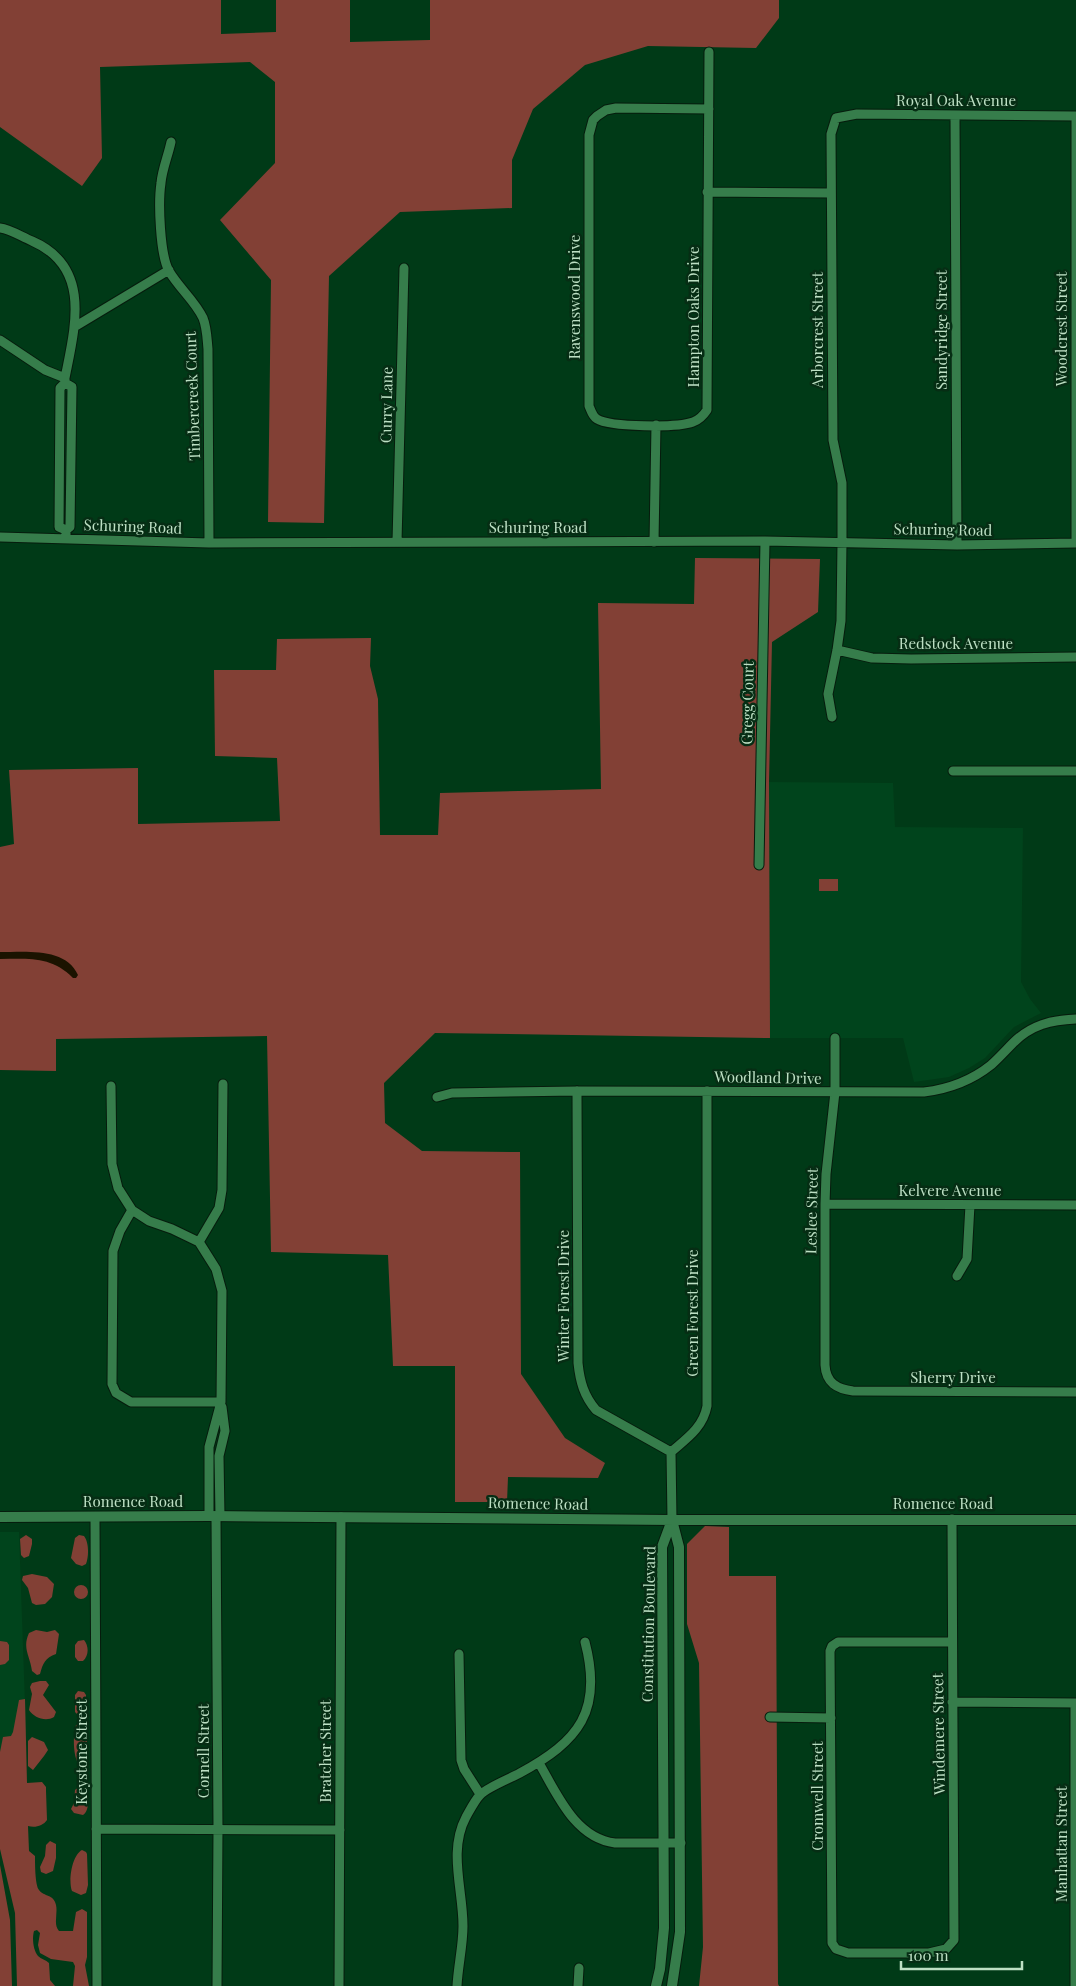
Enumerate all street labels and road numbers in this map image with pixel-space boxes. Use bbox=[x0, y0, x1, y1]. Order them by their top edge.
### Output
street label: Royal Oak Avenue bbox=[896, 90, 1016, 110]
street label: Ravenswood Drive bbox=[564, 235, 584, 359]
street label: Hampton Oaks Drive bbox=[683, 247, 703, 388]
street label: Sandyridge Street bbox=[931, 269, 951, 390]
street label: Arborcrest Street bbox=[807, 271, 827, 389]
street label: Woodcrest Street bbox=[1051, 271, 1071, 387]
street label: Timbercreek Court bbox=[180, 330, 204, 461]
street label: Curry Lane bbox=[375, 367, 397, 443]
street label: Schuring Road bbox=[83, 514, 183, 538]
street label: Schuring Road bbox=[489, 517, 588, 537]
street label: Schuring Road bbox=[894, 518, 993, 540]
street label: Redstock Avenue bbox=[899, 633, 1013, 653]
street label: Gregg Court bbox=[736, 660, 758, 745]
street label: Woodland Drive bbox=[713, 1066, 822, 1088]
street label: Leslee Street bbox=[800, 1167, 822, 1254]
street label: Kelvere Avenue bbox=[898, 1180, 1002, 1200]
street label: Winter Forest Drive bbox=[553, 1230, 573, 1363]
street label: Green Forest Drive bbox=[682, 1249, 702, 1377]
street label: Sherry Drive bbox=[910, 1367, 996, 1387]
street label: Romence Road bbox=[83, 1491, 184, 1511]
street label: Romence Road bbox=[488, 1492, 589, 1514]
street label: Romence Road bbox=[893, 1493, 994, 1513]
street label: Constitution Boulevard bbox=[637, 1545, 659, 1702]
street label: Windemere Street bbox=[927, 1672, 949, 1796]
street label: Keystone Street bbox=[71, 1699, 91, 1805]
street label: Bratcher Street bbox=[315, 1699, 335, 1802]
street label: Cornell Street bbox=[193, 1703, 213, 1798]
street label: Cromwell Street bbox=[807, 1740, 827, 1851]
street label: Manhattan Street bbox=[1051, 1785, 1071, 1902]

